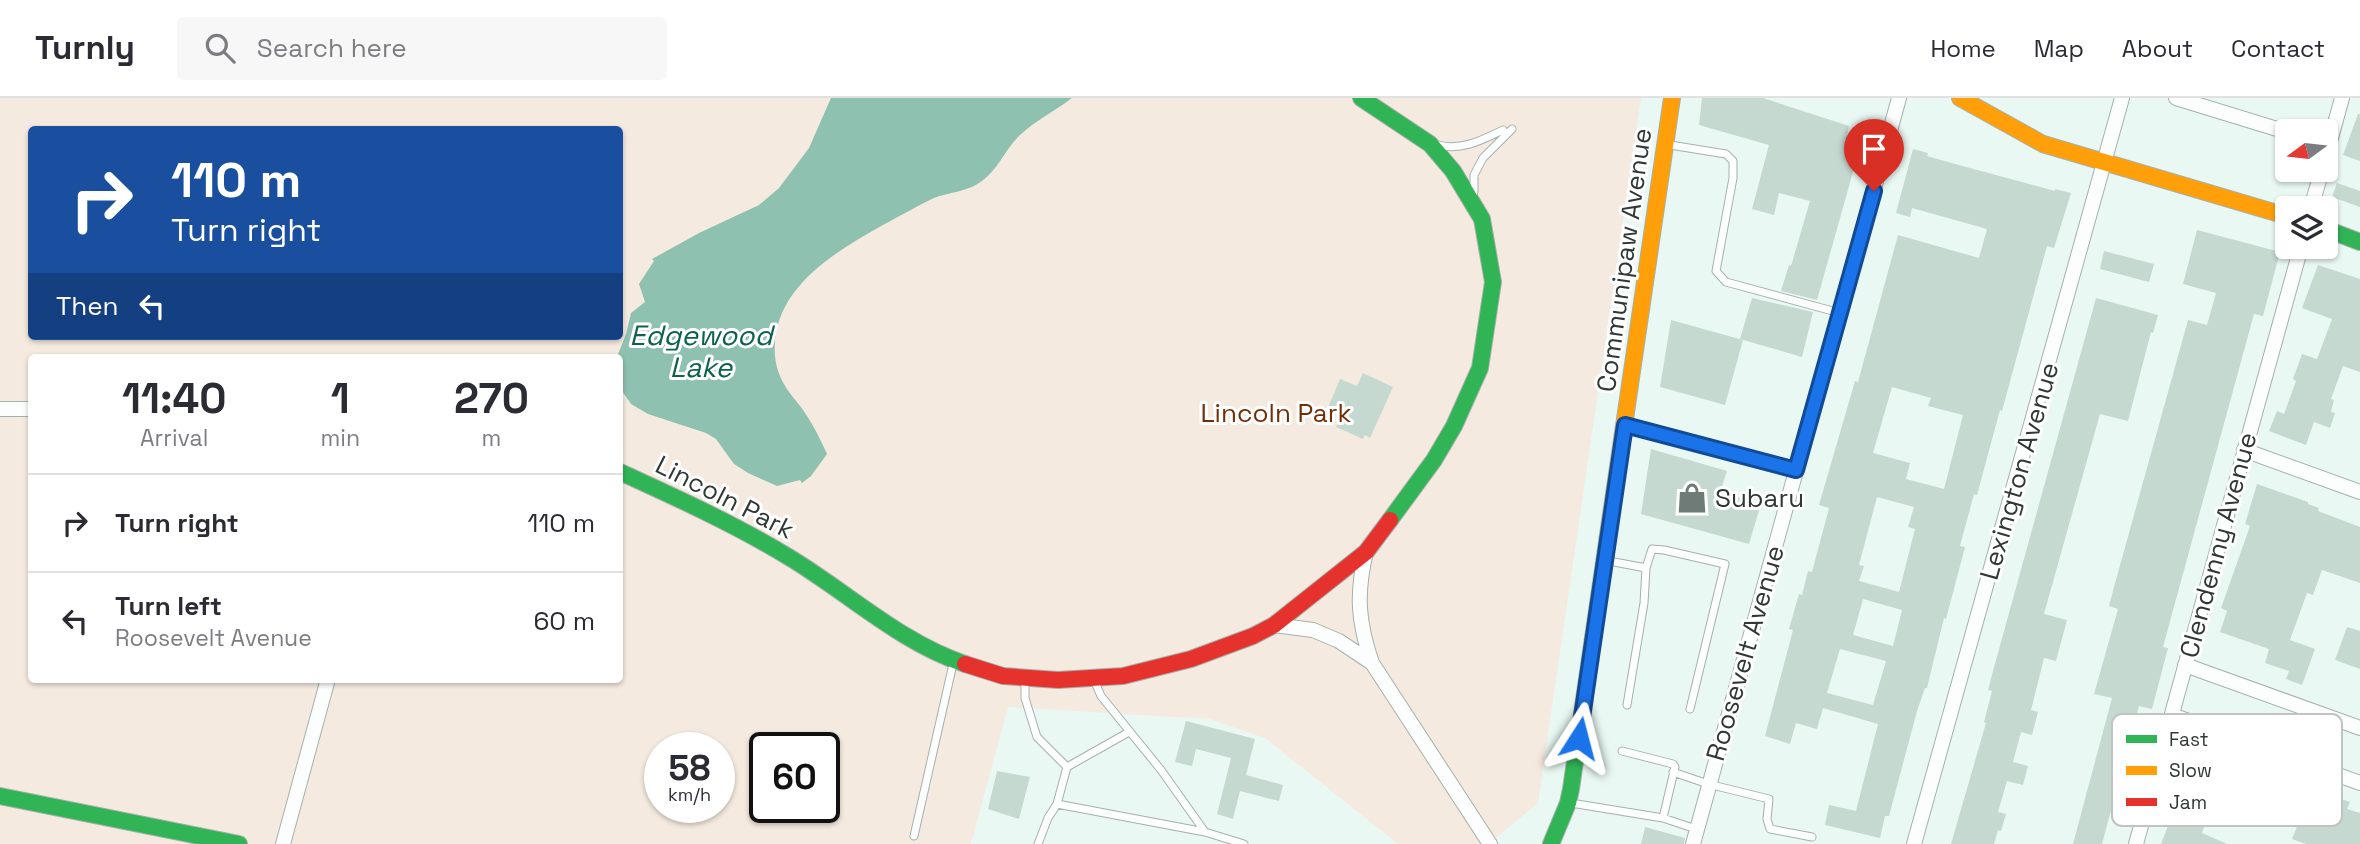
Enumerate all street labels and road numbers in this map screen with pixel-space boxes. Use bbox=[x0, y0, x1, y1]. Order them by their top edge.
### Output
street label: Communipaw Avenue bbox=[1589, 126, 1659, 394]
street label: Lexington Avenue bbox=[1972, 358, 2066, 584]
street label: Clendenny Avenue bbox=[2172, 428, 2264, 662]
street label: Lincoln Park bbox=[650, 448, 800, 546]
street label: Roosevelt Avenue bbox=[1698, 541, 1792, 765]

